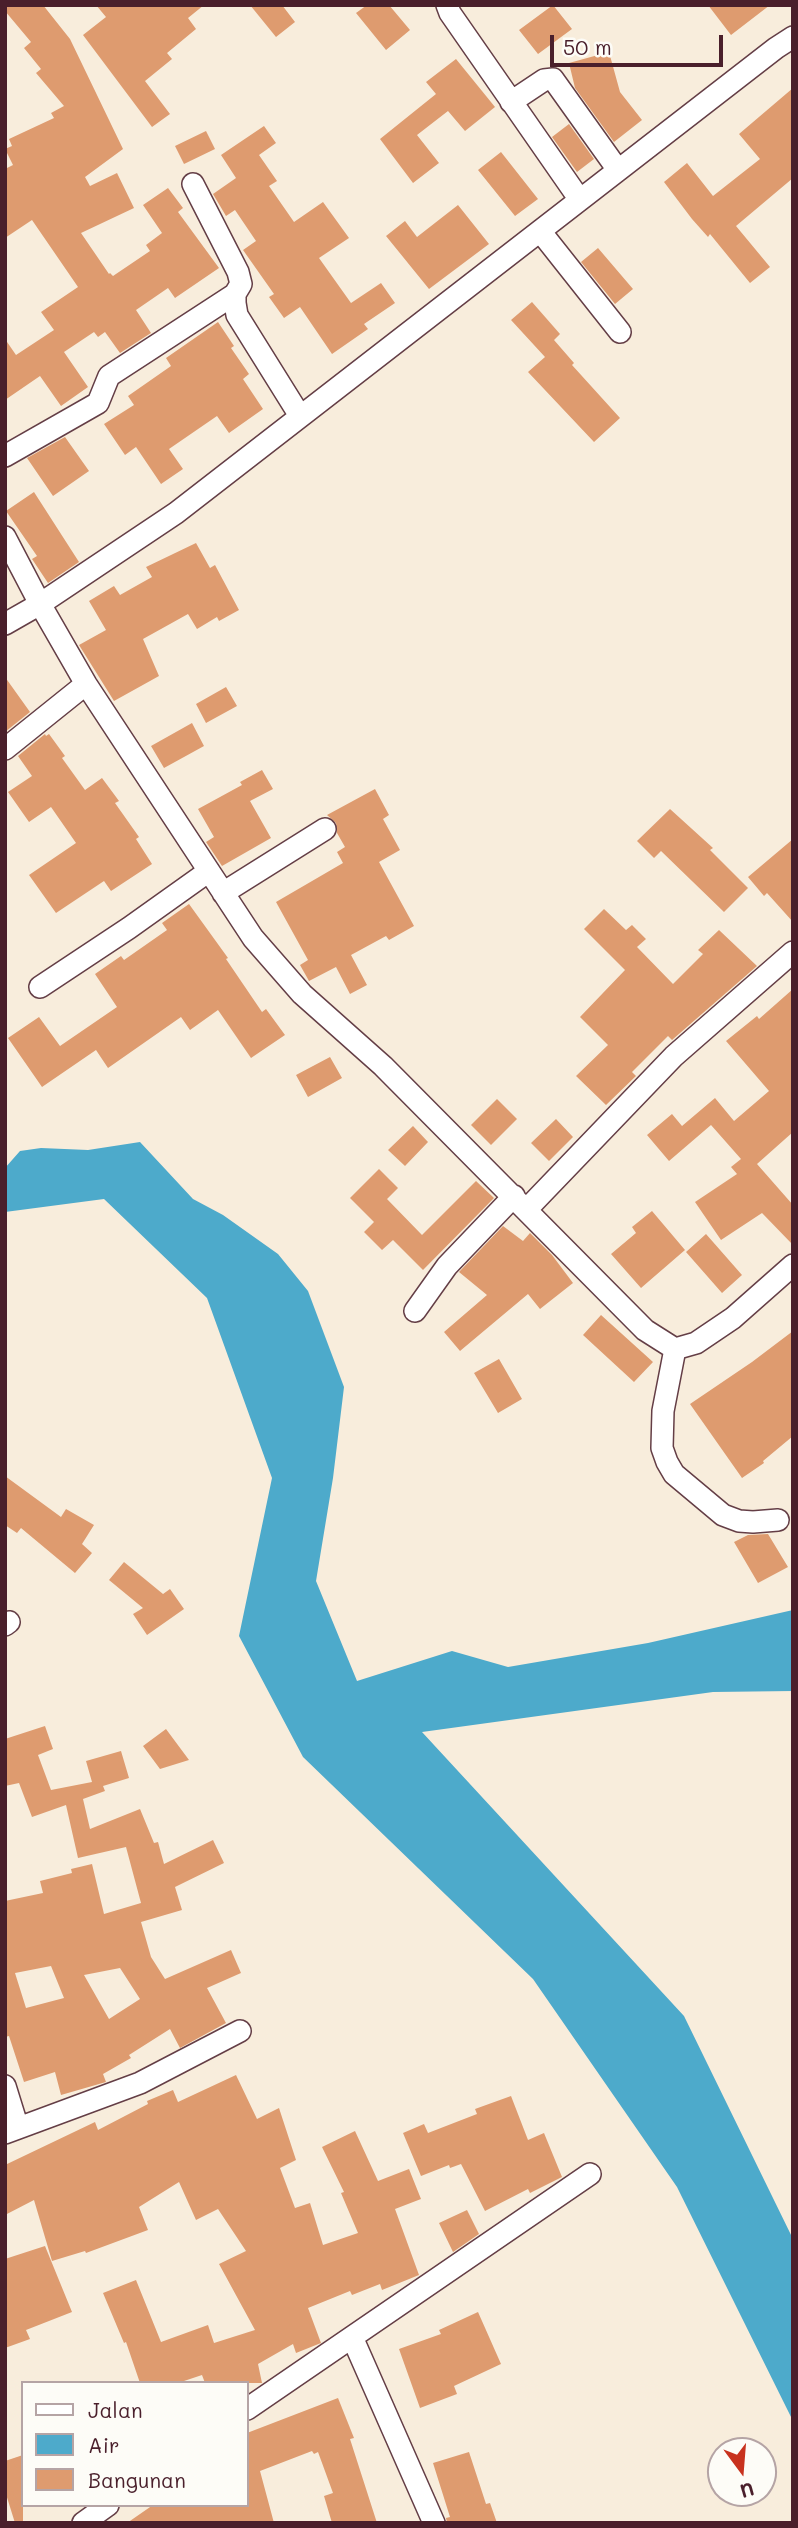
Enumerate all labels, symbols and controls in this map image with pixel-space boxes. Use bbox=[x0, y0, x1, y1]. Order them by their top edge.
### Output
scale bar bbox=[553, 21, 726, 65]
text: 50 m bbox=[563, 33, 612, 60]
legend bbox=[21, 2381, 248, 2507]
text: Jalan bbox=[88, 2396, 143, 2423]
text: Air bbox=[88, 2431, 120, 2458]
north arrow bbox=[707, 2437, 777, 2507]
text: Bangunan bbox=[88, 2466, 186, 2493]
text: U bbox=[738, 2477, 757, 2505]

